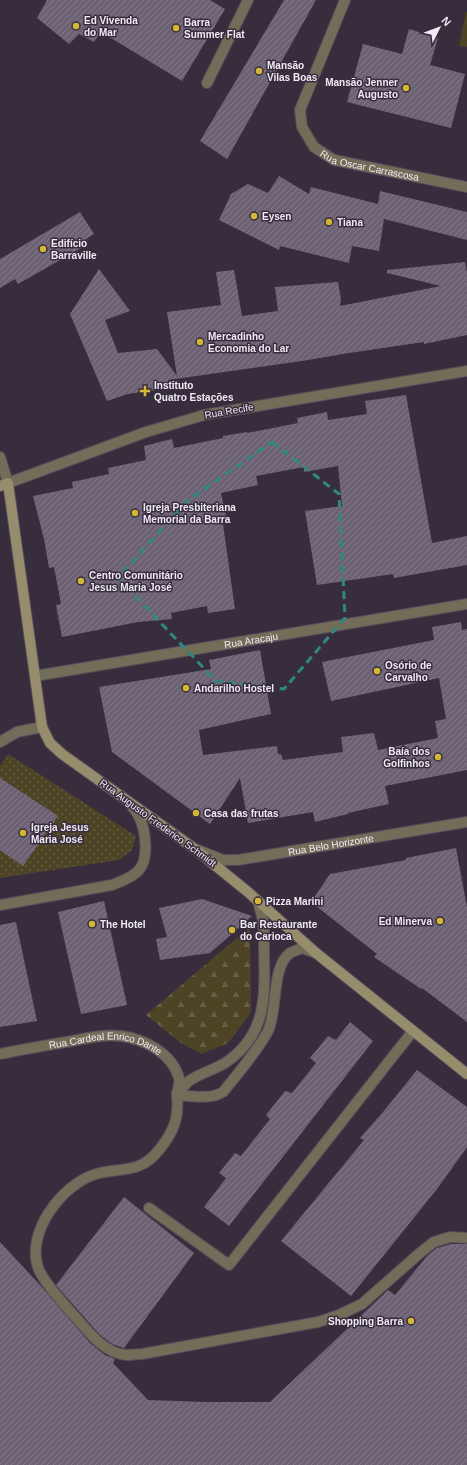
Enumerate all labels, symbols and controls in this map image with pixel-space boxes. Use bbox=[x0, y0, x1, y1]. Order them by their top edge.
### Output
north arrow bbox=[419, 8, 459, 48]
text: N bbox=[439, 14, 454, 28]
place label: Ed Vivenda do Mar bbox=[84, 15, 138, 38]
place label: Barra Summer Flat bbox=[184, 17, 245, 40]
marker: Ed Vivenda do Mar bbox=[71, 21, 81, 31]
marker: Barra Summer Flat bbox=[171, 23, 181, 33]
place label: Mansão Vilas Boas bbox=[267, 60, 318, 83]
marker: Mansão Vilas Boas bbox=[254, 66, 264, 76]
place label: Mansão Jenner Augusto bbox=[325, 77, 398, 100]
marker: Mansão Jenner Augusto bbox=[401, 83, 411, 93]
street label: Rua Oscar Carrascosa bbox=[318, 147, 421, 183]
marker: Eysen bbox=[249, 211, 259, 221]
place label: Eysen bbox=[262, 211, 291, 222]
marker: Tiana bbox=[324, 217, 334, 227]
place label: Tiana bbox=[337, 217, 363, 228]
place label: Edifício Barraville bbox=[51, 238, 97, 261]
marker: Edifício Barraville bbox=[38, 244, 48, 254]
place label: Mercadinho Economia do Lar bbox=[208, 331, 289, 354]
marker: Mercadinho Economia do Lar bbox=[195, 337, 205, 347]
place label: Instituto Quatro Estações bbox=[154, 380, 234, 403]
marker: Instituto Quatro Estações bbox=[139, 385, 151, 397]
street label: Rua Recife bbox=[204, 401, 255, 421]
place label: Igreja Presbiteriana Memorial da Barra bbox=[143, 502, 236, 525]
marker: Igreja Presbiteriana Memorial da Barra bbox=[130, 508, 140, 518]
place label: Centro Comunitário Jesus Maria José bbox=[89, 570, 183, 593]
marker: Centro Comunitário Jesus Maria José bbox=[76, 576, 86, 586]
street label: Rua Aracaju bbox=[223, 630, 279, 650]
place label: Osório de Carvalho bbox=[385, 660, 432, 683]
marker: Osório de Carvalho bbox=[372, 666, 382, 676]
marker: Andarilho Hostel bbox=[181, 683, 191, 693]
place label: Andarilho Hostel bbox=[194, 683, 274, 694]
place label: Baía dos Golfinhos bbox=[383, 746, 430, 769]
marker: Baía dos Golfinhos bbox=[433, 752, 443, 762]
street label: Rua Augusto Frederico Schmidt bbox=[98, 777, 219, 869]
marker: Casa das frutas bbox=[191, 808, 201, 818]
place label: Casa das frutas bbox=[204, 808, 279, 819]
place label: Igreja Jesus Maria José bbox=[31, 822, 89, 845]
marker: Igreja Jesus Maria José bbox=[18, 828, 28, 838]
street label: Rua Belo Horizonte bbox=[287, 832, 375, 857]
marker: Pizza Marini bbox=[253, 896, 263, 906]
place label: Pizza Marini bbox=[266, 896, 323, 907]
place label: Ed Minerva bbox=[379, 916, 432, 927]
marker: Ed Minerva bbox=[435, 916, 445, 926]
marker: The Hotel bbox=[87, 919, 97, 929]
place label: The Hotel bbox=[100, 919, 146, 930]
place label: Bar Restaurante do Carioca bbox=[240, 919, 318, 942]
marker: Bar Restaurante do Carioca bbox=[227, 925, 237, 935]
street label: Rua Cardeal Enrico Dante bbox=[48, 1030, 165, 1057]
place label: Shopping Barra bbox=[328, 1316, 403, 1327]
marker: Shopping Barra bbox=[406, 1316, 416, 1326]

